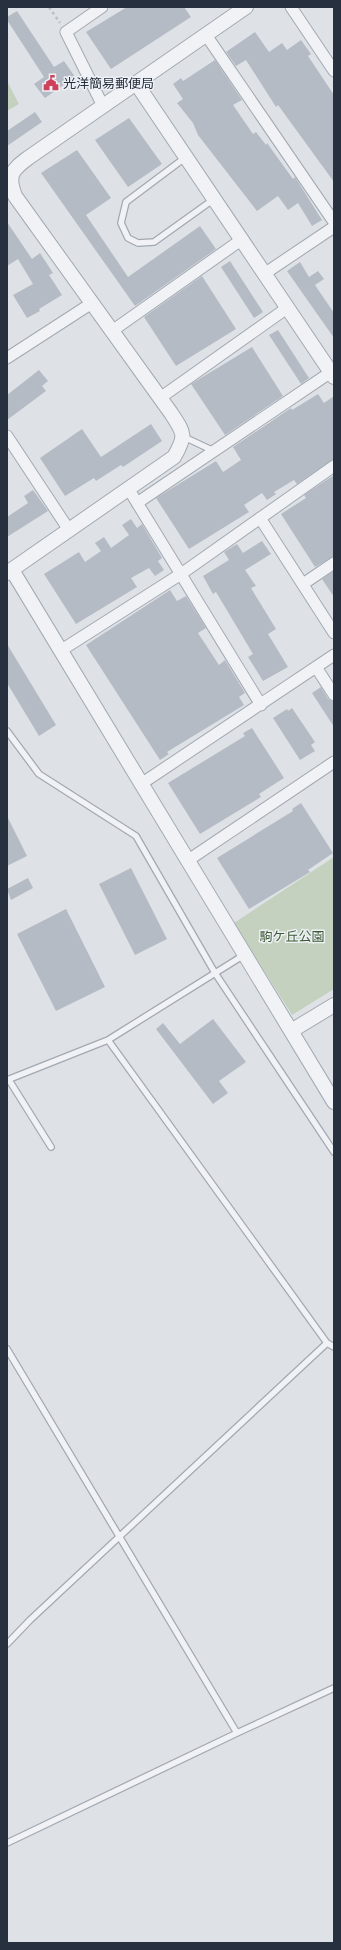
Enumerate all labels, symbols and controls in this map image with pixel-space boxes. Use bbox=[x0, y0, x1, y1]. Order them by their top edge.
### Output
public building icon: 光洋簡易郵便局 bbox=[42, 74, 60, 92]
place label: 光洋簡易郵便局 bbox=[63, 75, 154, 92]
park label: 駒ケ丘公園 bbox=[259, 928, 325, 945]

